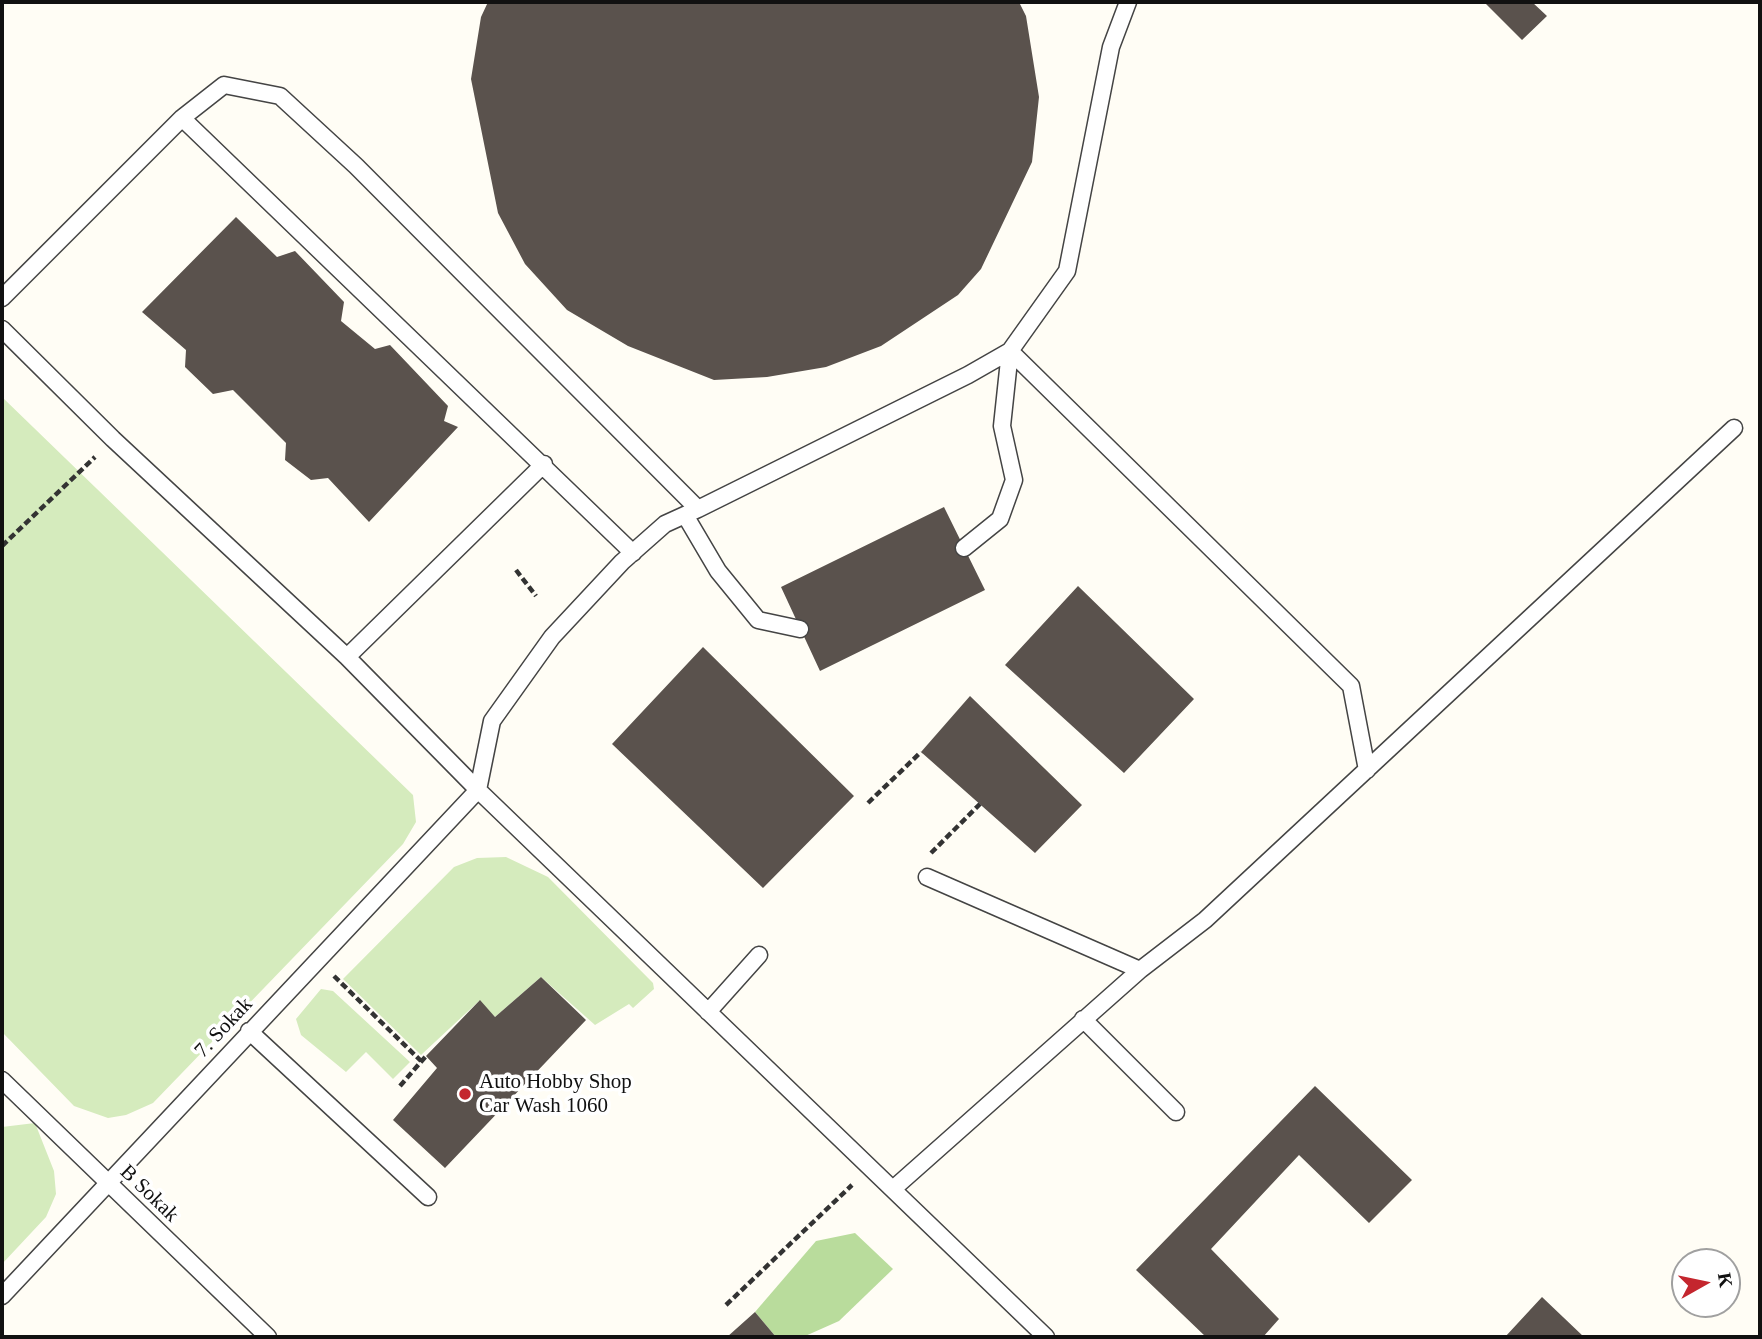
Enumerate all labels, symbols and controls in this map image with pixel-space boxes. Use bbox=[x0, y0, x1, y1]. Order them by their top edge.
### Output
street label: 7. Sokak bbox=[190, 993, 258, 1063]
place label: Auto Hobby Shop Car Wash 1060 bbox=[479, 1069, 632, 1119]
marker: Auto Hobby Shop Car Wash 1060 bbox=[457, 1086, 473, 1102]
street label: B Sokak bbox=[114, 1160, 184, 1228]
north arrow bbox=[1671, 1248, 1741, 1318]
text: K bbox=[1714, 1271, 1737, 1289]

